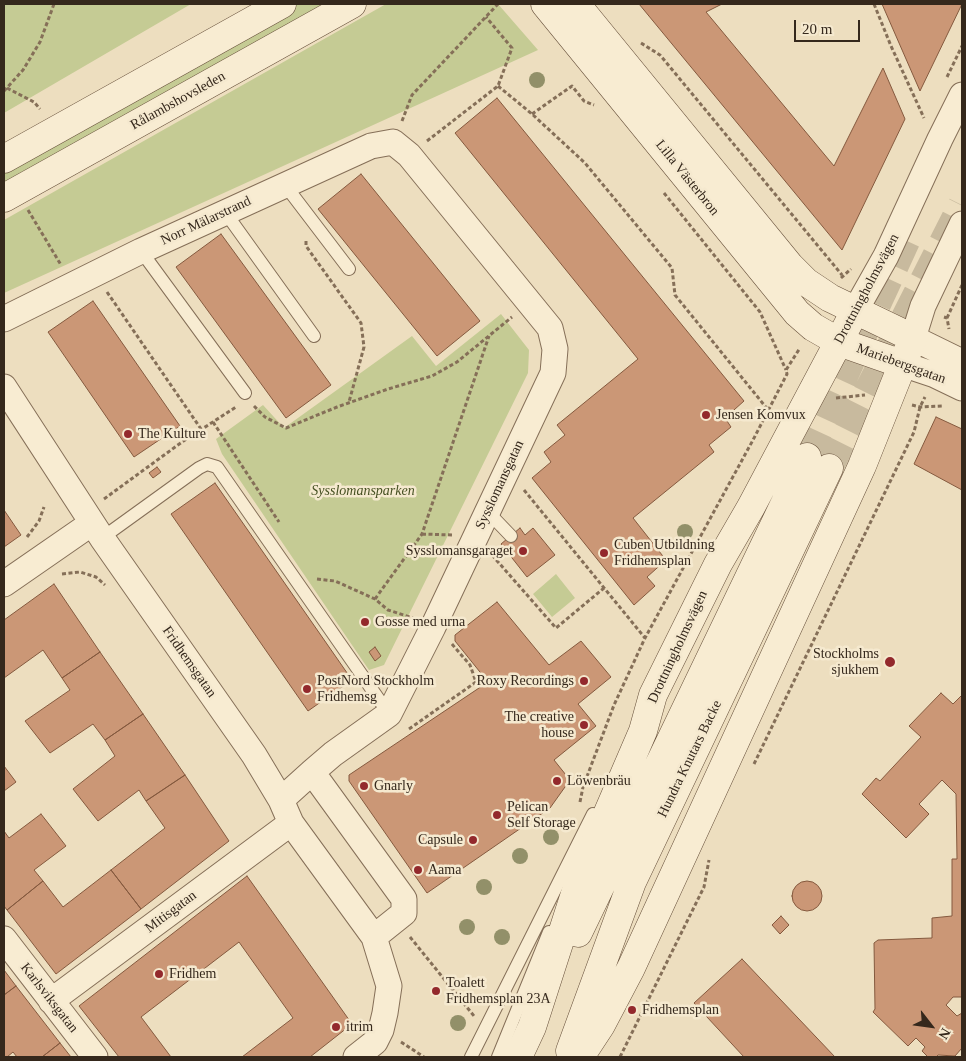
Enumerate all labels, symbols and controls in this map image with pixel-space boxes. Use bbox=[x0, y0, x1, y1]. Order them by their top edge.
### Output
scale bar bbox=[796, 10, 862, 42]
text: 20 m bbox=[802, 21, 832, 37]
street label: Rålambshovsleden bbox=[128, 68, 228, 134]
street label: Lilla Västerbron bbox=[651, 137, 723, 219]
street label: Norr Mälarstrand bbox=[158, 193, 254, 249]
street label: Drottningholmsvägen bbox=[831, 231, 903, 347]
street label: Mariebergsgatan bbox=[854, 340, 948, 388]
place label: Jensen Komvux bbox=[716, 407, 806, 423]
marker: Jensen Komvux bbox=[700, 409, 712, 421]
place label: The Kulture bbox=[138, 426, 206, 442]
marker: The Kulture bbox=[122, 428, 134, 440]
street label: Sysslomansgatan bbox=[472, 438, 528, 532]
park label: Sysslomansparken bbox=[311, 483, 415, 499]
place label: Cuben Utbildning Fridhemsplan bbox=[614, 537, 715, 570]
place label: Sysslomansgaraget bbox=[406, 543, 513, 559]
marker: Sysslomansgaraget bbox=[517, 545, 529, 557]
marker: Cuben Utbildning Fridhemsplan bbox=[598, 547, 610, 559]
street label: Drottningholmsvägen bbox=[645, 588, 711, 706]
place label: Gosse med urna bbox=[375, 614, 465, 630]
marker: Gosse med urna bbox=[359, 616, 371, 628]
street label: Fridhemsgatan bbox=[158, 623, 220, 701]
place label: Stockholms sjukhem bbox=[813, 646, 879, 679]
marker: Stockholms sjukhem bbox=[883, 655, 897, 669]
place label: PostNord Stockholm Fridhemsg bbox=[317, 673, 434, 706]
place label: Roxy Recordings bbox=[476, 673, 574, 689]
marker: Roxy Recordings bbox=[578, 675, 590, 687]
marker: PostNord Stockholm Fridhemsg bbox=[301, 683, 313, 695]
street label: Hundra Knutars Backe bbox=[654, 698, 726, 820]
place label: The creative house bbox=[504, 709, 574, 742]
marker: The creative house bbox=[578, 719, 590, 731]
place label: Löwenbräu bbox=[567, 773, 631, 789]
marker: Löwenbräu bbox=[551, 775, 563, 787]
place label: Gnarly bbox=[374, 778, 413, 794]
marker: Gnarly bbox=[358, 780, 370, 792]
place label: Pelican Self Storage bbox=[507, 799, 576, 832]
marker: Pelican Self Storage bbox=[491, 809, 503, 821]
place label: Capsule bbox=[418, 832, 463, 848]
marker: Capsule bbox=[467, 834, 479, 846]
place label: Aama bbox=[428, 862, 461, 878]
marker: Aama bbox=[412, 864, 424, 876]
street label: Mitisgatan bbox=[142, 887, 200, 937]
street label: Karlsviksgatan bbox=[17, 960, 81, 1036]
place label: Fridhem bbox=[169, 966, 216, 982]
marker: Fridhem bbox=[153, 968, 165, 980]
place label: Toalett Fridhemsplan 23A bbox=[446, 975, 551, 1008]
marker: Toalett Fridhemsplan 23A bbox=[430, 985, 442, 997]
north arrow bbox=[906, 1001, 956, 1051]
place label: Fridhemsplan bbox=[642, 1002, 719, 1018]
marker: Fridhemsplan bbox=[626, 1004, 638, 1016]
place label: itrim bbox=[346, 1019, 373, 1035]
marker: itrim bbox=[330, 1021, 342, 1033]
text: N bbox=[935, 1026, 953, 1042]

